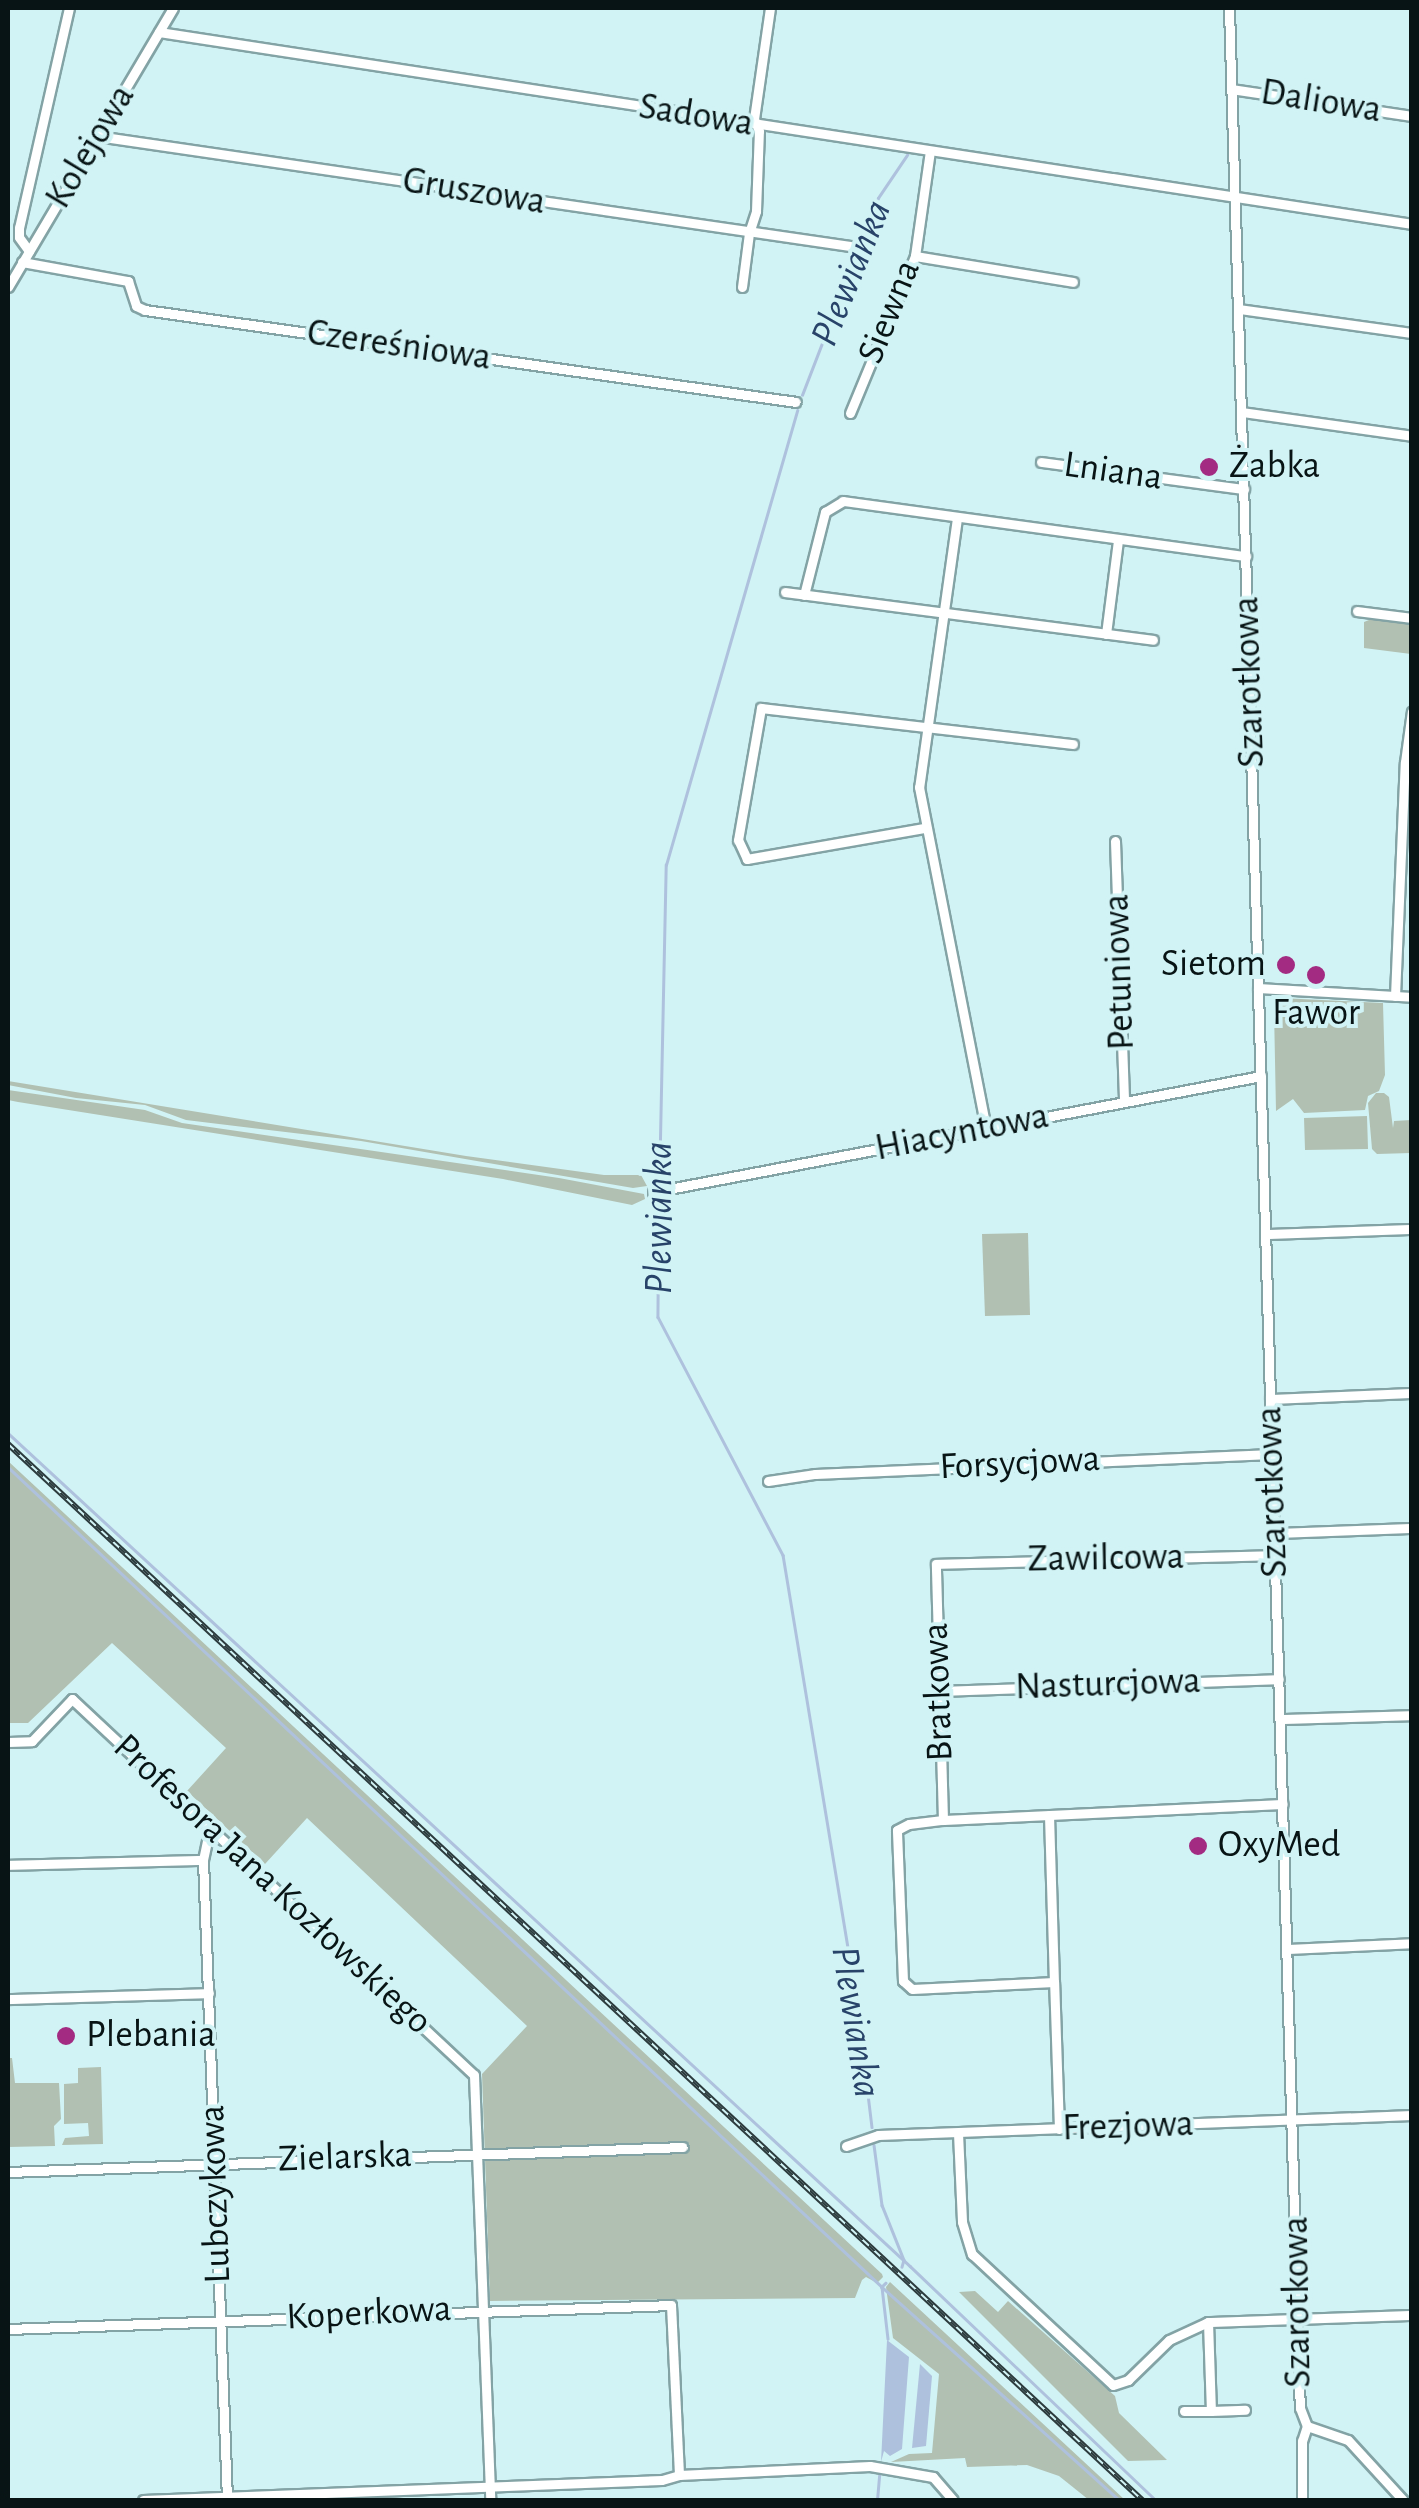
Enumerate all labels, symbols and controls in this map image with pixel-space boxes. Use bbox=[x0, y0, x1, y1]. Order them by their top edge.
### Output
street label: Daliowa bbox=[1257, 70, 1385, 134]
street label: Kolejowa bbox=[36, 77, 146, 217]
street label: Sadowa bbox=[636, 84, 756, 148]
street label: Gruszowa bbox=[400, 158, 548, 226]
water label: Plewianka bbox=[800, 193, 902, 353]
street label: Siewna bbox=[849, 254, 931, 370]
street label: Czereśniowa bbox=[304, 311, 494, 381]
street label: Lniana bbox=[1061, 443, 1165, 501]
place label: Żabka bbox=[1229, 444, 1320, 490]
marker: Żabka bbox=[1198, 456, 1220, 478]
street label: Szarotkowa bbox=[1224, 596, 1276, 768]
street label: Petuniowa bbox=[1094, 893, 1146, 1051]
place label: Sietom bbox=[1161, 942, 1266, 988]
marker: Sietom bbox=[1275, 954, 1297, 976]
marker: Fawor bbox=[1305, 964, 1327, 986]
place label: Fawor bbox=[1272, 991, 1360, 1037]
street label: Hiacyntowa bbox=[872, 1094, 1052, 1172]
water label: Plewianka bbox=[635, 1142, 683, 1294]
street label: Szarotkowa bbox=[1247, 1406, 1299, 1578]
street label: Forsycjowa bbox=[939, 1437, 1101, 1491]
street label: Zawilcowa bbox=[1027, 1535, 1185, 1583]
street label: Bratkowa bbox=[914, 1622, 964, 1762]
street label: Nasturcjowa bbox=[1014, 1659, 1202, 1711]
street label: Profesora Jana Kozłowskiego bbox=[103, 1725, 441, 2045]
place label: OxyMed bbox=[1218, 1823, 1341, 1869]
marker: OxyMed bbox=[1187, 1835, 1209, 1857]
water label: Plewianka bbox=[820, 1943, 892, 2101]
place label: Plebania bbox=[86, 2013, 216, 2059]
marker: Plebania bbox=[55, 2025, 77, 2047]
street label: Frezjowa bbox=[1062, 2102, 1194, 2152]
street label: Lubczykowa bbox=[190, 2104, 242, 2284]
street label: Zielarska bbox=[277, 2133, 413, 2183]
street label: Szarotkowa bbox=[1274, 2216, 1322, 2388]
street label: Koperkowa bbox=[285, 2287, 453, 2341]

